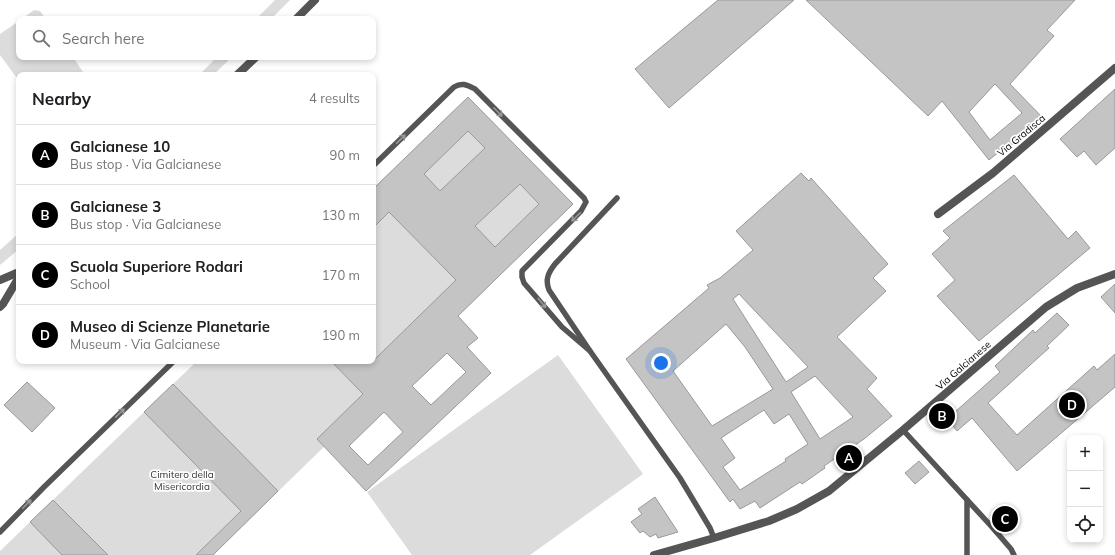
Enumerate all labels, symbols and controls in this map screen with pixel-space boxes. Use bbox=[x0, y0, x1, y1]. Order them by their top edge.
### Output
search box bbox=[16, 16, 376, 60]
icon: search bbox=[30, 27, 52, 49]
text: Search here bbox=[62, 29, 144, 48]
text: Nearby bbox=[32, 88, 91, 109]
text: 4 results bbox=[309, 90, 360, 106]
one-way arrow bbox=[493, 108, 503, 117]
street label: Via Gradisca bbox=[995, 111, 1048, 159]
one-way arrow bbox=[396, 134, 406, 144]
text: Galcianese 10 bbox=[70, 137, 170, 156]
text: A bbox=[40, 147, 50, 163]
text: 90 m bbox=[330, 147, 360, 163]
text: Bus stop · Via Galcianese bbox=[70, 156, 221, 172]
text: Galcianese 3 bbox=[70, 197, 161, 216]
text: B bbox=[41, 207, 49, 223]
text: 130 m bbox=[322, 207, 360, 223]
one-way arrow bbox=[571, 212, 581, 222]
text: Bus stop · Via Galcianese bbox=[70, 216, 221, 232]
text: Scuola Superiore Rodari bbox=[70, 257, 243, 276]
text: C bbox=[41, 267, 49, 283]
text: 170 m bbox=[322, 267, 360, 283]
text: School bbox=[70, 276, 110, 292]
one-way arrow bbox=[537, 297, 546, 308]
text: Museo di Scienze Planetarie bbox=[70, 317, 270, 336]
text: D bbox=[40, 327, 50, 343]
text: 190 m bbox=[322, 327, 360, 343]
text: Museum · Via Galcianese bbox=[70, 336, 220, 352]
street label: Via Galcianese bbox=[933, 338, 994, 393]
your location bbox=[651, 353, 671, 373]
pin: D bbox=[1059, 390, 1085, 420]
pin: B bbox=[929, 401, 955, 431]
one-way arrow bbox=[115, 408, 125, 418]
map controls bbox=[1067, 435, 1103, 543]
button: + bbox=[1067, 435, 1103, 471]
pin: A bbox=[836, 443, 862, 473]
park label: Cimitero della Misericordia bbox=[150, 468, 214, 493]
button: − bbox=[1067, 471, 1103, 507]
one-way arrow bbox=[22, 499, 32, 509]
pin: C bbox=[992, 504, 1018, 534]
button: locate bbox=[1067, 507, 1103, 543]

